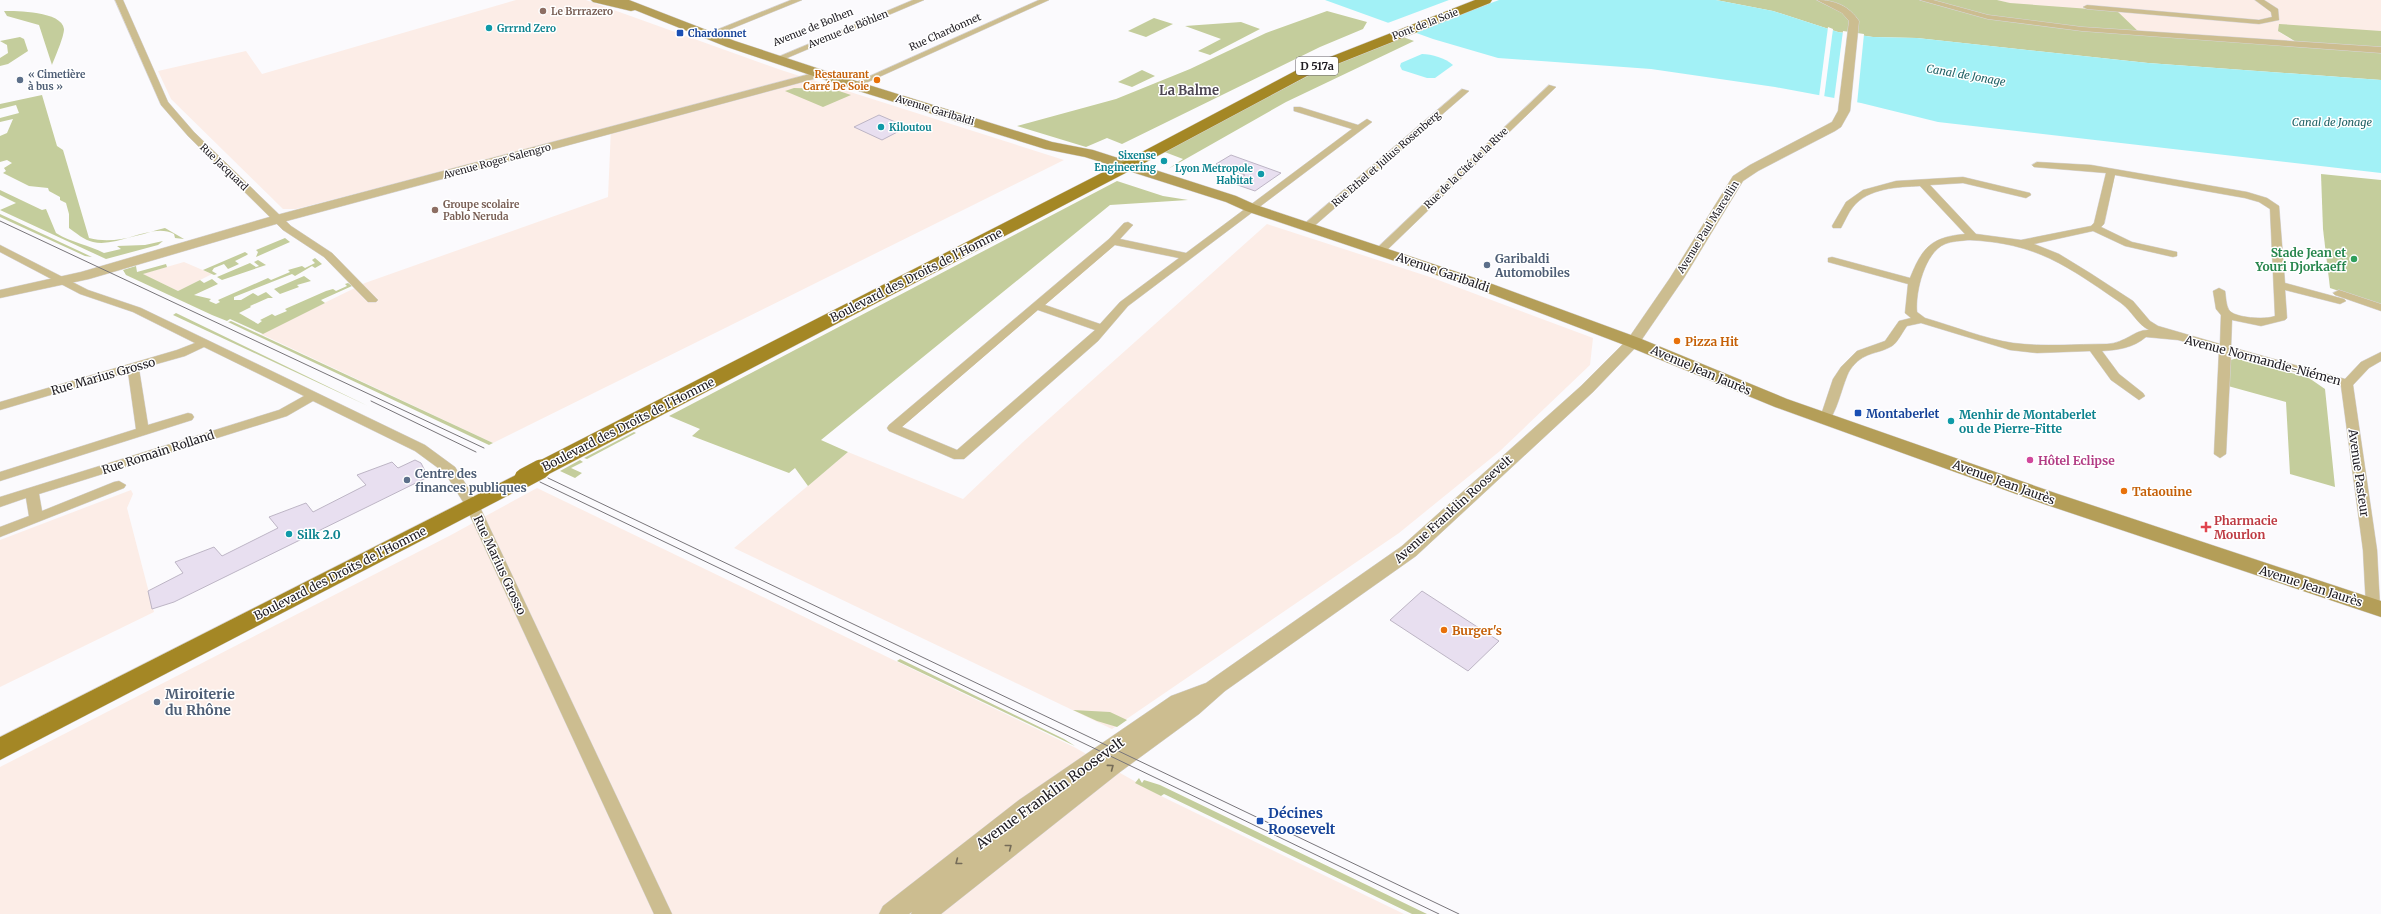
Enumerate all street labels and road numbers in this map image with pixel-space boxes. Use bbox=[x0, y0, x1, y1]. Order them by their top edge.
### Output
street label: Avenue de Bolhen bbox=[770, 5, 855, 49]
street label: Pont de la Soie bbox=[1390, 5, 1460, 43]
street label: Avenue de Böhlen bbox=[805, 7, 890, 51]
street label: Rue Chardonnet bbox=[907, 10, 983, 54]
road number: D 517a bbox=[1296, 57, 1338, 75]
street label: Avenue Garibaldi bbox=[893, 92, 976, 128]
street label: Rue Ethel et Julius Rosenberg bbox=[1329, 108, 1443, 210]
street label: Rue de la Cité de la Rive bbox=[1421, 125, 1511, 211]
street label: Avenue Roger Salengro bbox=[441, 140, 552, 182]
street label: Rue Jacquard bbox=[197, 141, 251, 193]
street label: Avenue Paul Marcellin bbox=[1674, 178, 1742, 276]
street label: Boulevard des Droits de l'Homme bbox=[827, 225, 1005, 325]
street label: Avenue Garibaldi bbox=[1393, 249, 1492, 295]
street label: Avenue Normandie-Niémen bbox=[2182, 332, 2343, 388]
street label: Avenue Jean Jaurès bbox=[1648, 342, 1754, 398]
street label: Rue Marius Grosso bbox=[49, 354, 157, 398]
street label: Boulevard des Droits de l'Homme bbox=[539, 374, 717, 474]
street label: Rue Romain Rolland bbox=[100, 427, 216, 477]
street label: Avenue Pasteur bbox=[2345, 427, 2373, 518]
street label: Avenue Franklin Roosevelt bbox=[1390, 452, 1515, 567]
street label: Avenue Jean Jaurès bbox=[1950, 456, 2057, 508]
street label: Rue Marius Grosso bbox=[470, 513, 530, 617]
street label: Boulevard des Droits de l'Homme bbox=[251, 523, 429, 623]
street label: Avenue Jean Jaurès bbox=[2257, 562, 2365, 610]
street label: Avenue Franklin Roosevelt bbox=[971, 733, 1128, 854]

